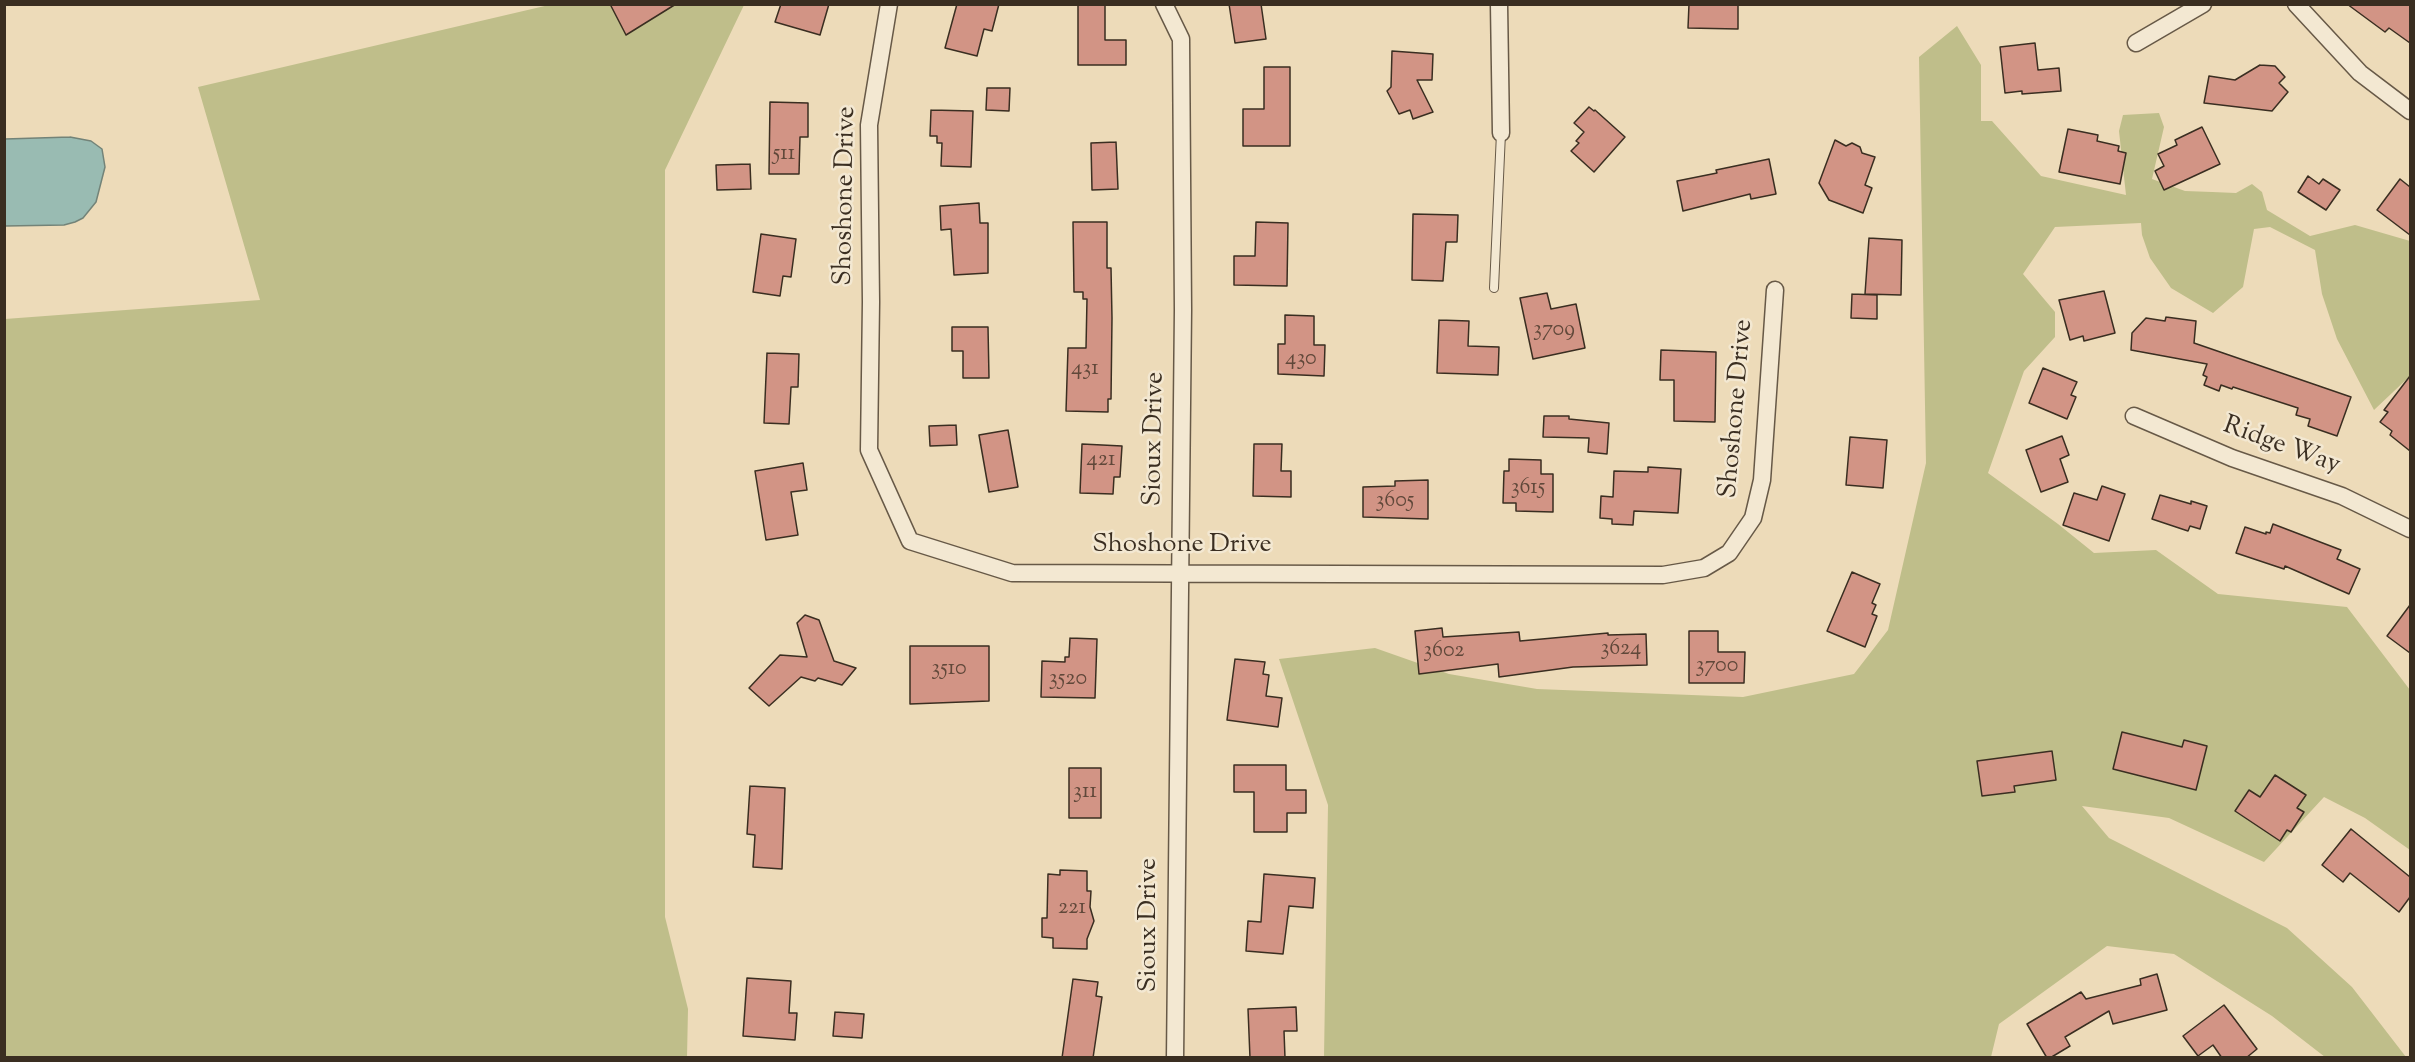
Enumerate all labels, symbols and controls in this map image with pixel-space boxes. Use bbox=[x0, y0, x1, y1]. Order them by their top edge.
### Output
street label: Shoshone Drive bbox=[830, 106, 864, 286]
house number: 511 bbox=[773, 142, 795, 168]
house number: 3709 bbox=[1533, 318, 1575, 344]
street label: Shoshone Drive bbox=[1715, 318, 1761, 500]
house number: 430 bbox=[1285, 347, 1317, 373]
house number: 431 bbox=[1071, 357, 1099, 383]
street label: Sioux Drive bbox=[1139, 372, 1173, 506]
street label: Ridge Way bbox=[2218, 411, 2344, 483]
house number: 421 bbox=[1087, 448, 1115, 474]
house number: 3615 bbox=[1511, 476, 1545, 502]
house number: 3605 bbox=[1376, 489, 1414, 515]
street label: Shoshone Drive bbox=[1092, 531, 1272, 563]
house number: 3624 bbox=[1601, 637, 1641, 663]
house number: 3602 bbox=[1423, 639, 1465, 665]
house number: 3700 bbox=[1696, 654, 1738, 680]
house number: 3510 bbox=[931, 657, 967, 683]
house number: 3520 bbox=[1049, 667, 1087, 693]
house number: 311 bbox=[1073, 780, 1097, 806]
street label: Sioux Drive bbox=[1135, 858, 1167, 992]
house number: 221 bbox=[1058, 896, 1086, 922]

